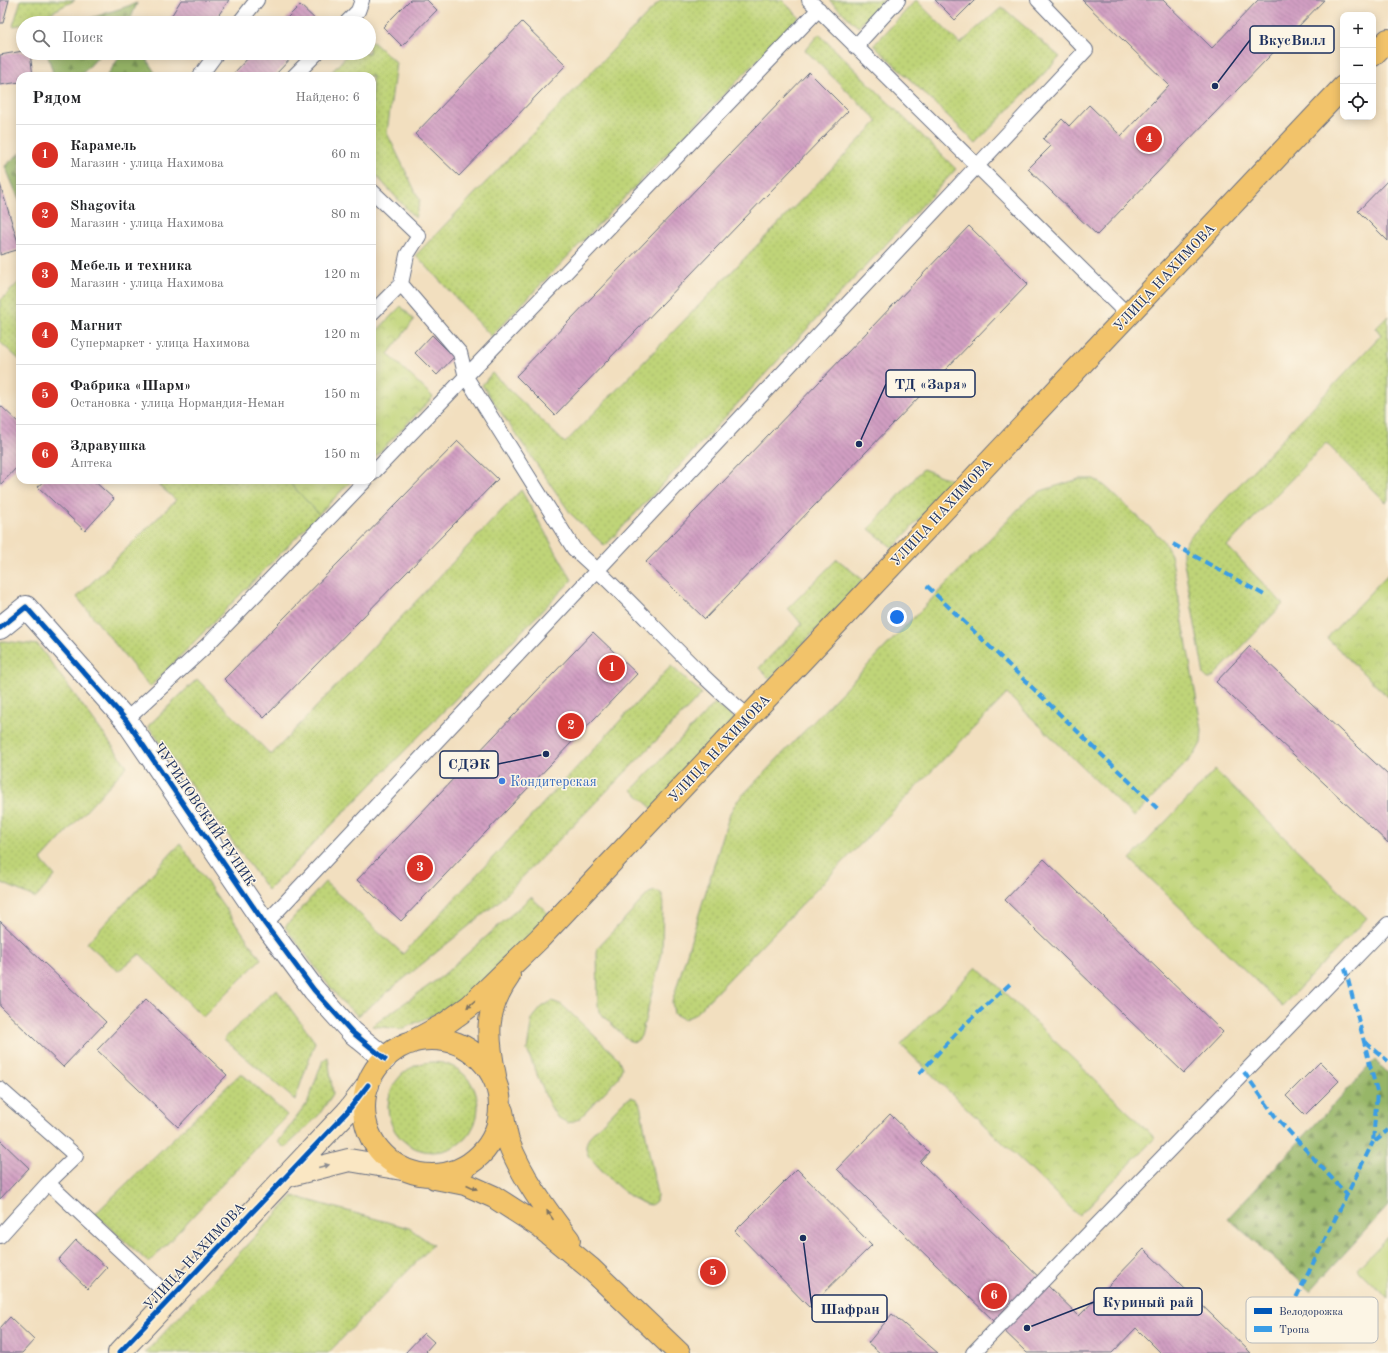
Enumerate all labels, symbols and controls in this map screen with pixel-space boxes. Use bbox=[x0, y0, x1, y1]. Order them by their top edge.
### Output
map controls bbox=[1340, 12, 1376, 120]
button: + bbox=[1340, 12, 1376, 48]
search box bbox=[16, 16, 376, 60]
callout: ВкусВилл bbox=[1250, 26, 1334, 53]
icon: search bbox=[30, 27, 52, 49]
text: Поиск bbox=[62, 31, 103, 46]
text: ВкусВилл bbox=[1258, 34, 1326, 49]
button: − bbox=[1340, 48, 1376, 84]
button: locate bbox=[1340, 84, 1376, 120]
text: Рядом bbox=[32, 90, 81, 107]
text: Найдено: 6 bbox=[296, 91, 360, 104]
pin: 4 bbox=[1136, 124, 1162, 154]
text: Карамель bbox=[70, 139, 136, 154]
text: 1 bbox=[41, 148, 49, 161]
text: 60 m bbox=[331, 148, 360, 161]
text: Магазин · улица Нахимова bbox=[70, 157, 224, 170]
text: Shagovita bbox=[70, 199, 136, 214]
text: 2 bbox=[41, 208, 49, 221]
text: 80 m bbox=[331, 208, 360, 221]
text: Магазин · улица Нахимова bbox=[70, 217, 224, 230]
street label: УЛИЦА НАХИМОВА bbox=[1111, 221, 1218, 334]
text: Мебель и техника bbox=[70, 259, 192, 274]
text: 3 bbox=[41, 268, 49, 281]
text: 120 m bbox=[323, 268, 360, 281]
text: Магазин · улица Нахимова bbox=[70, 277, 224, 290]
text: Магнит bbox=[70, 319, 122, 334]
text: 4 bbox=[41, 328, 49, 341]
text: 120 m bbox=[323, 328, 360, 341]
text: Супермаркет · улица Нахимова bbox=[70, 337, 250, 350]
callout: ТД «Заря» bbox=[886, 370, 975, 397]
text: ТД «Заря» bbox=[894, 378, 968, 393]
text: Фабрика «Шарм» bbox=[70, 379, 191, 394]
text: 5 bbox=[41, 388, 49, 401]
text: 150 m bbox=[323, 388, 360, 401]
text: Остановка · улица Нормандия-Неман bbox=[70, 397, 285, 410]
text: Здравушка bbox=[70, 439, 146, 454]
text: 6 bbox=[41, 448, 49, 461]
text: 150 m bbox=[323, 448, 360, 461]
street label: УЛИЦА НАХИМОВА bbox=[888, 456, 995, 569]
text: Аптека bbox=[70, 457, 112, 470]
your location bbox=[887, 607, 907, 627]
pin: 1 bbox=[599, 653, 625, 683]
street label: УЛИЦА НАХИМОВА bbox=[666, 692, 773, 805]
pin: 2 bbox=[558, 711, 584, 741]
street label: ЧУРИЛОВСКИЙ ТУПИК bbox=[151, 738, 261, 889]
callout: СДЭК bbox=[440, 751, 498, 778]
text: СДЭК bbox=[448, 758, 490, 773]
place label: Кондитерская bbox=[510, 775, 597, 789]
marker: Кондитерская bbox=[497, 776, 507, 786]
pin: 3 bbox=[407, 853, 433, 883]
one-way arrow bbox=[466, 999, 477, 1008]
one-way arrow bbox=[317, 1163, 330, 1169]
one-way arrow bbox=[466, 1184, 477, 1190]
street label: УЛИЦА НАХИМОВА bbox=[141, 1200, 248, 1313]
one-way arrow bbox=[546, 1209, 554, 1220]
pin: 5 bbox=[700, 1257, 726, 1287]
pin: 6 bbox=[981, 1281, 1007, 1311]
callout: Куриный рай bbox=[1094, 1288, 1202, 1315]
callout: Шафран bbox=[812, 1295, 887, 1322]
text: Куриный рай bbox=[1102, 1296, 1194, 1311]
legend bbox=[1246, 1297, 1378, 1343]
text: Шафран bbox=[820, 1303, 880, 1318]
text: Велодорожка bbox=[1279, 1307, 1344, 1318]
text: Тропа bbox=[1279, 1325, 1310, 1336]

